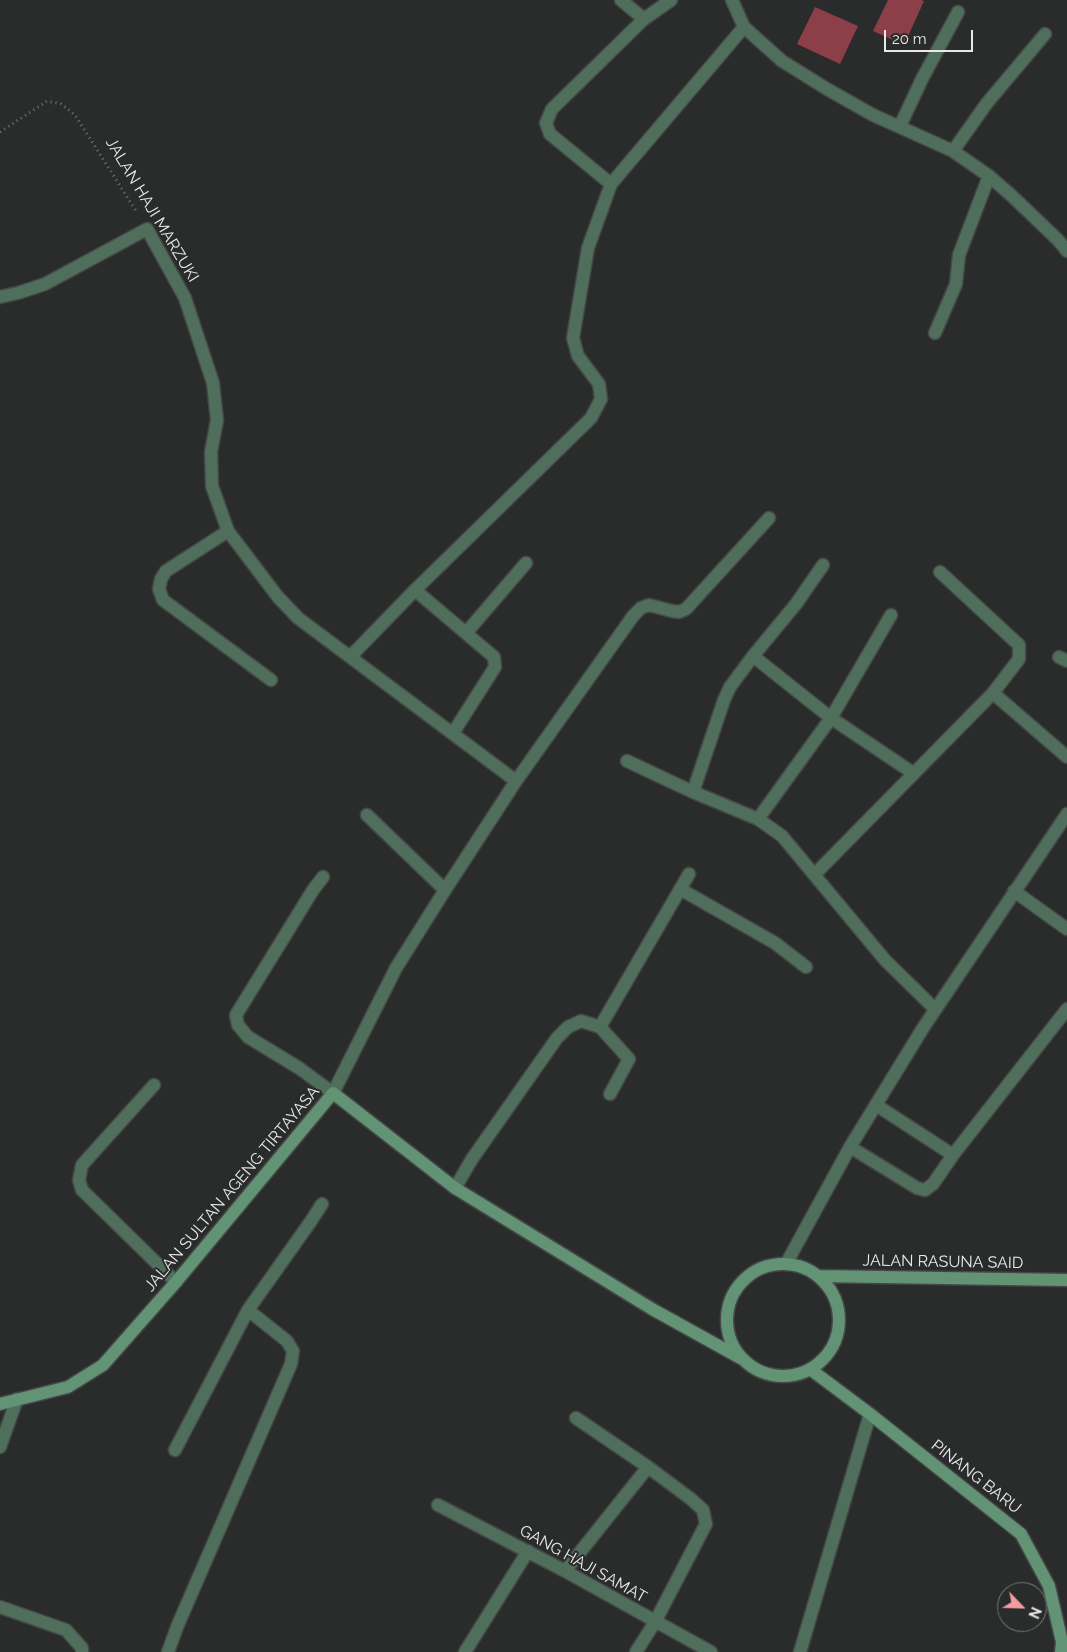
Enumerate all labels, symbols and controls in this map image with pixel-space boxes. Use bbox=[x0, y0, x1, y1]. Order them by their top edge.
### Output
scale bar bbox=[887, 20, 976, 52]
text: 20 m bbox=[892, 30, 927, 48]
street label: JALAN HAJI MARZUKI bbox=[101, 134, 203, 286]
street label: JALAN SULTAN AGENG TIRTAYASA bbox=[140, 1082, 324, 1296]
street label: JALAN RASUNA SAID bbox=[863, 1251, 1023, 1273]
street label: PINANG BARU bbox=[927, 1436, 1025, 1518]
street label: GANG HAJI SAMAT bbox=[516, 1521, 650, 1607]
north arrow bbox=[997, 1582, 1047, 1632]
text: N bbox=[1025, 1605, 1044, 1621]

